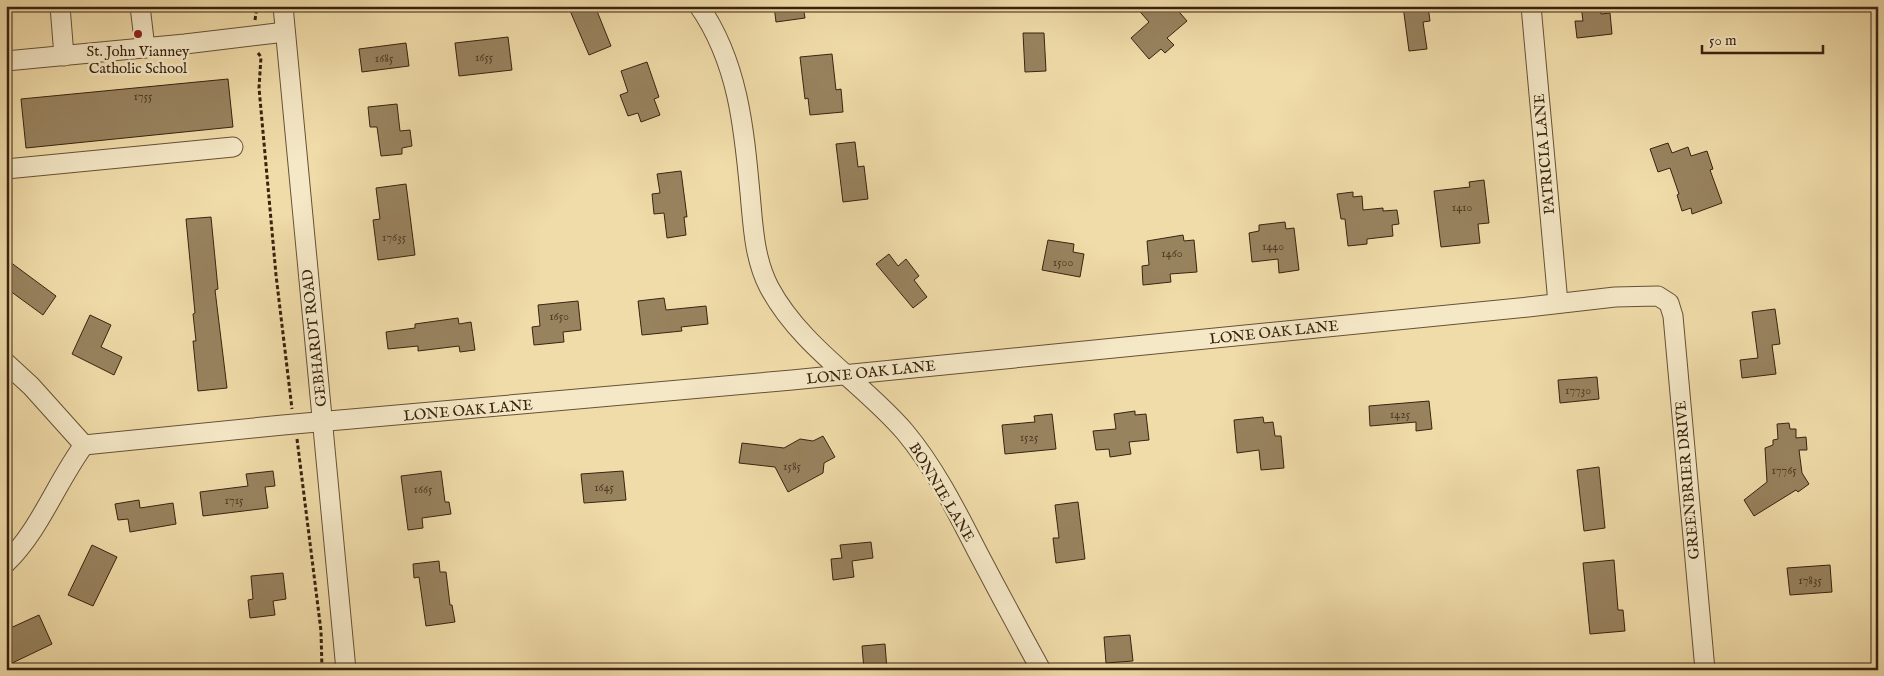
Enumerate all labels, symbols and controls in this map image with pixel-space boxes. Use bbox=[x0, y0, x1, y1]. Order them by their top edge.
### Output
scale bar bbox=[1702, 22, 1823, 54]
marker: St. John Vianney Catholic School bbox=[132, 28, 144, 40]
text: 50 m bbox=[1709, 31, 1737, 50]
place label: St. John Vianney Catholic School bbox=[87, 42, 190, 78]
house number: 1655 bbox=[475, 50, 494, 65]
house number: 1685 bbox=[375, 51, 394, 66]
house number: 1755 bbox=[134, 89, 153, 104]
street label: PATRICIA LANE bbox=[1530, 93, 1559, 215]
house number: 1410 bbox=[1452, 200, 1472, 215]
house number: 17635 bbox=[382, 230, 407, 245]
house number: 1440 bbox=[1262, 239, 1284, 254]
house number: 1460 bbox=[1161, 246, 1183, 261]
house number: 1500 bbox=[1053, 255, 1073, 270]
street label: GEBHARDT ROAD bbox=[298, 268, 331, 408]
house number: 1650 bbox=[549, 309, 569, 324]
street label: LONE OAK LANE bbox=[1208, 316, 1340, 349]
street label: LONE OAK LANE bbox=[805, 356, 937, 389]
house number: 17730 bbox=[1565, 383, 1591, 398]
street label: LONE OAK LANE bbox=[402, 395, 534, 426]
street label: GREENBRIER DRIVE bbox=[1671, 400, 1704, 560]
house number: 1425 bbox=[1390, 407, 1411, 422]
house number: 1525 bbox=[1020, 430, 1039, 445]
street label: BONNIE LANE bbox=[904, 439, 979, 545]
house number: 1585 bbox=[783, 459, 802, 474]
house number: 17765 bbox=[1771, 463, 1797, 478]
house number: 1645 bbox=[594, 480, 615, 495]
house number: 1665 bbox=[414, 482, 433, 497]
house number: 1715 bbox=[225, 493, 244, 508]
house number: 17835 bbox=[1798, 573, 1822, 588]

